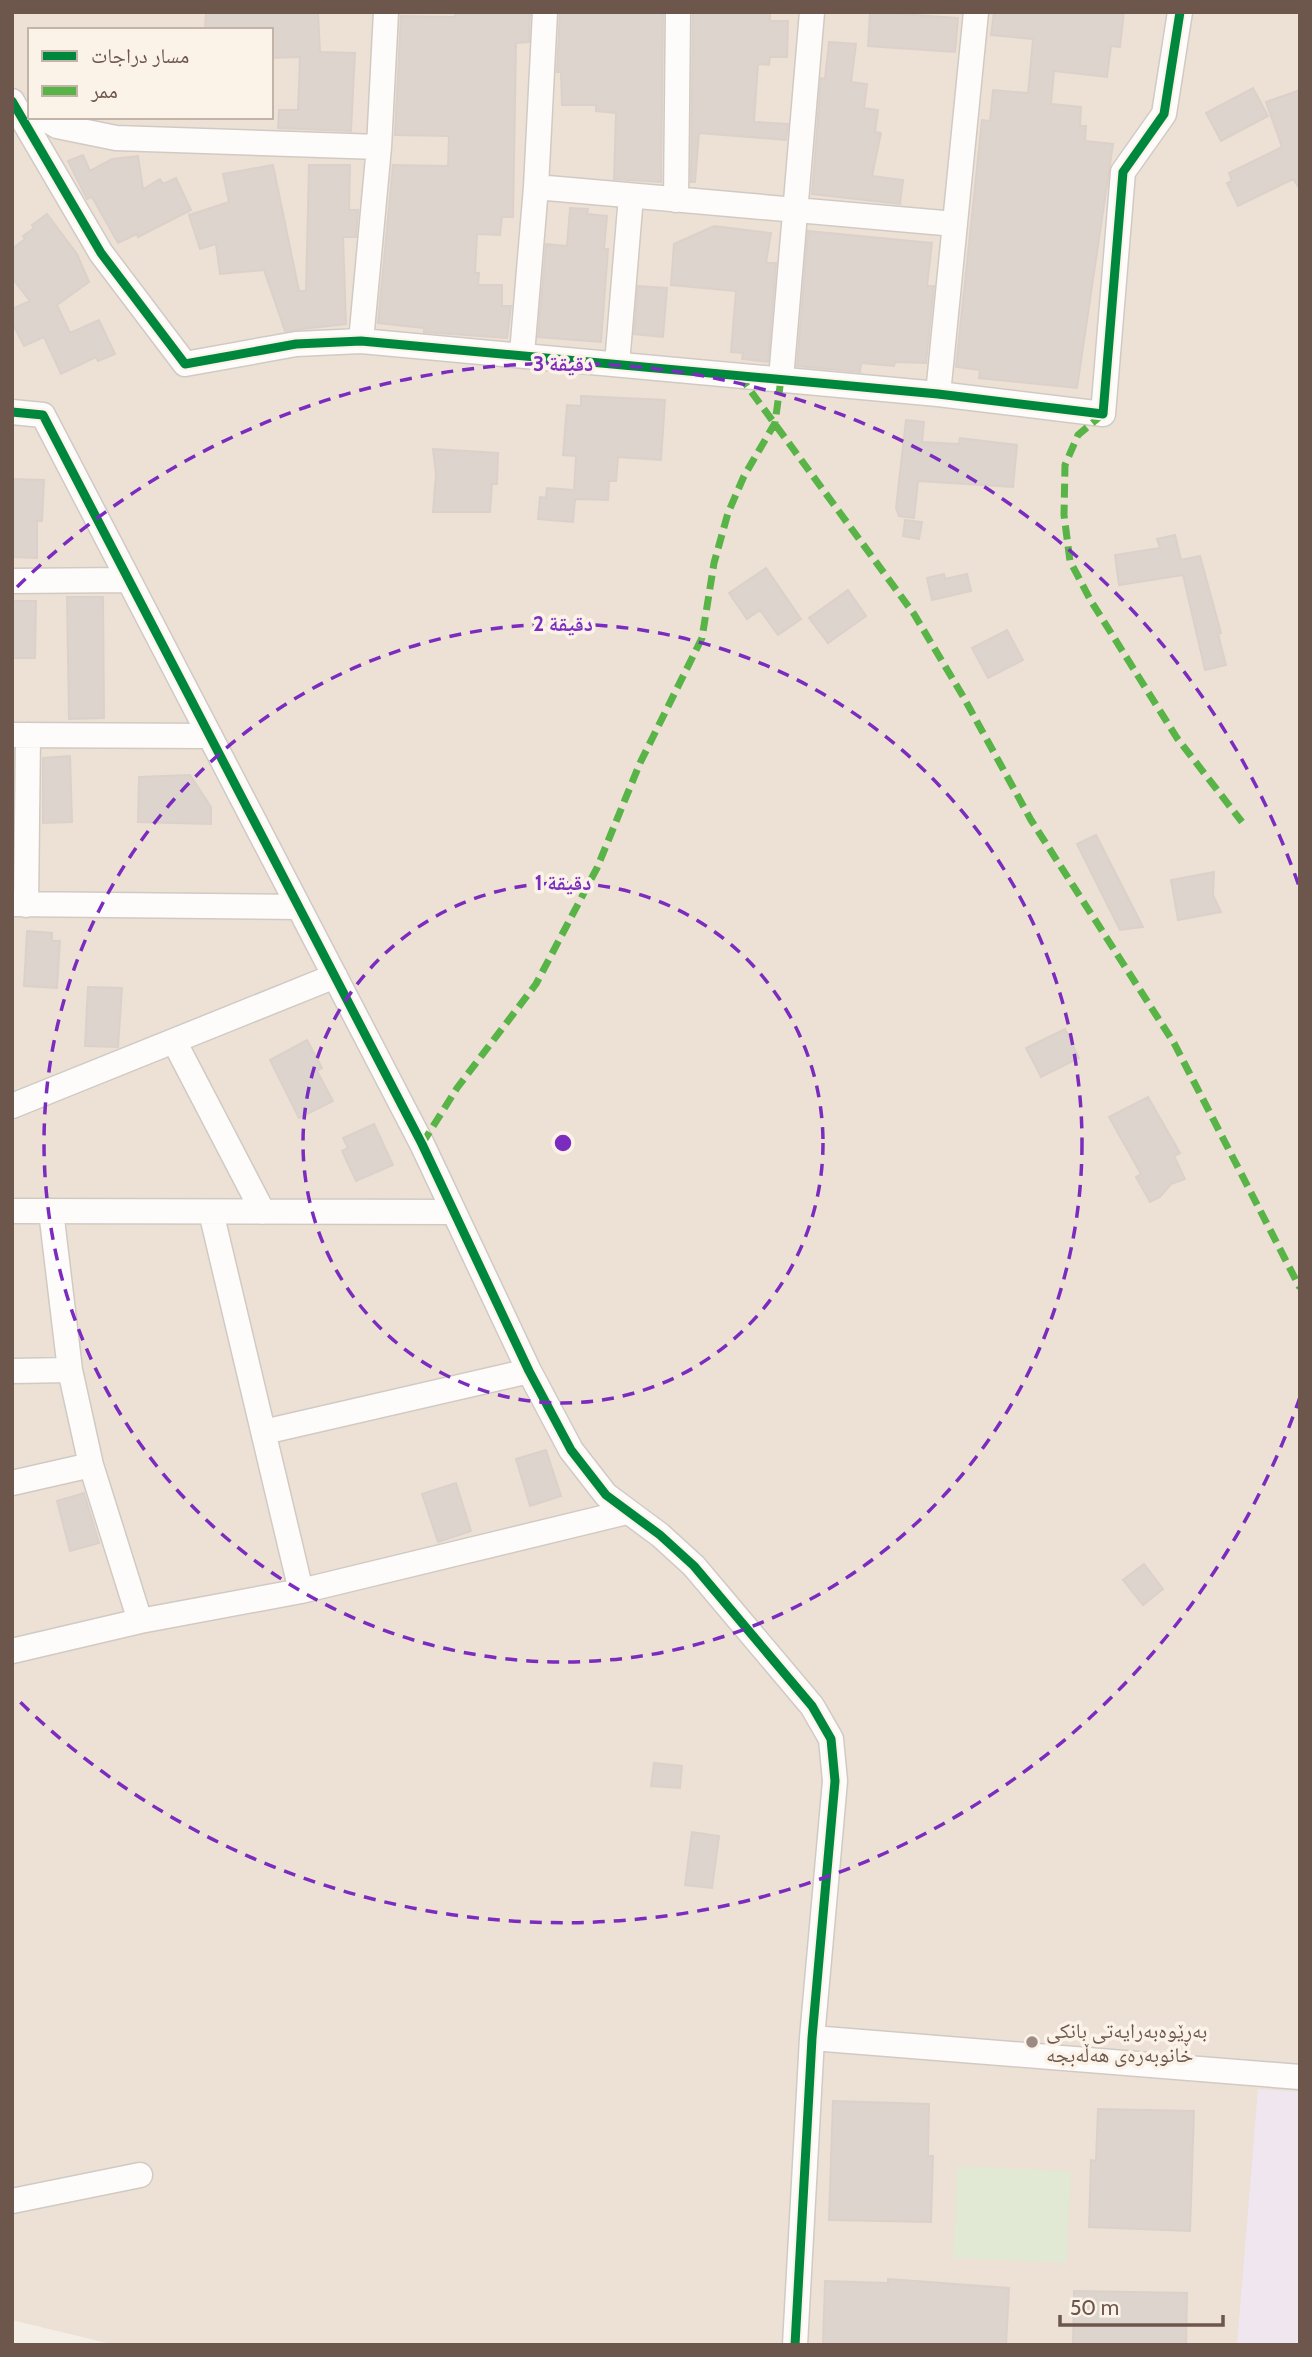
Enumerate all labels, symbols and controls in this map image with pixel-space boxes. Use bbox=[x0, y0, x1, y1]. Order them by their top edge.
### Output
legend bbox=[28, 28, 273, 119]
text: مسار دراجات bbox=[91, 43, 189, 68]
text: ممر bbox=[90, 78, 118, 103]
text: 3 دقيقة bbox=[533, 351, 593, 376]
text: 2 دقيقة bbox=[533, 611, 593, 636]
text: 1 دقيقة bbox=[535, 870, 591, 895]
centre of rings bbox=[551, 1131, 575, 1155]
place label: بەڕێوەبەرایەتی بانکی خانوبەرەی هەڵەبجە bbox=[1046, 2018, 1207, 2067]
marker: بەڕێوەبەرایەتی بانکی خانوبەرەی هەڵەبجە bbox=[1024, 2034, 1040, 2050]
scale bar bbox=[1060, 2284, 1223, 2328]
text: 50 m bbox=[1070, 2295, 1119, 2320]

